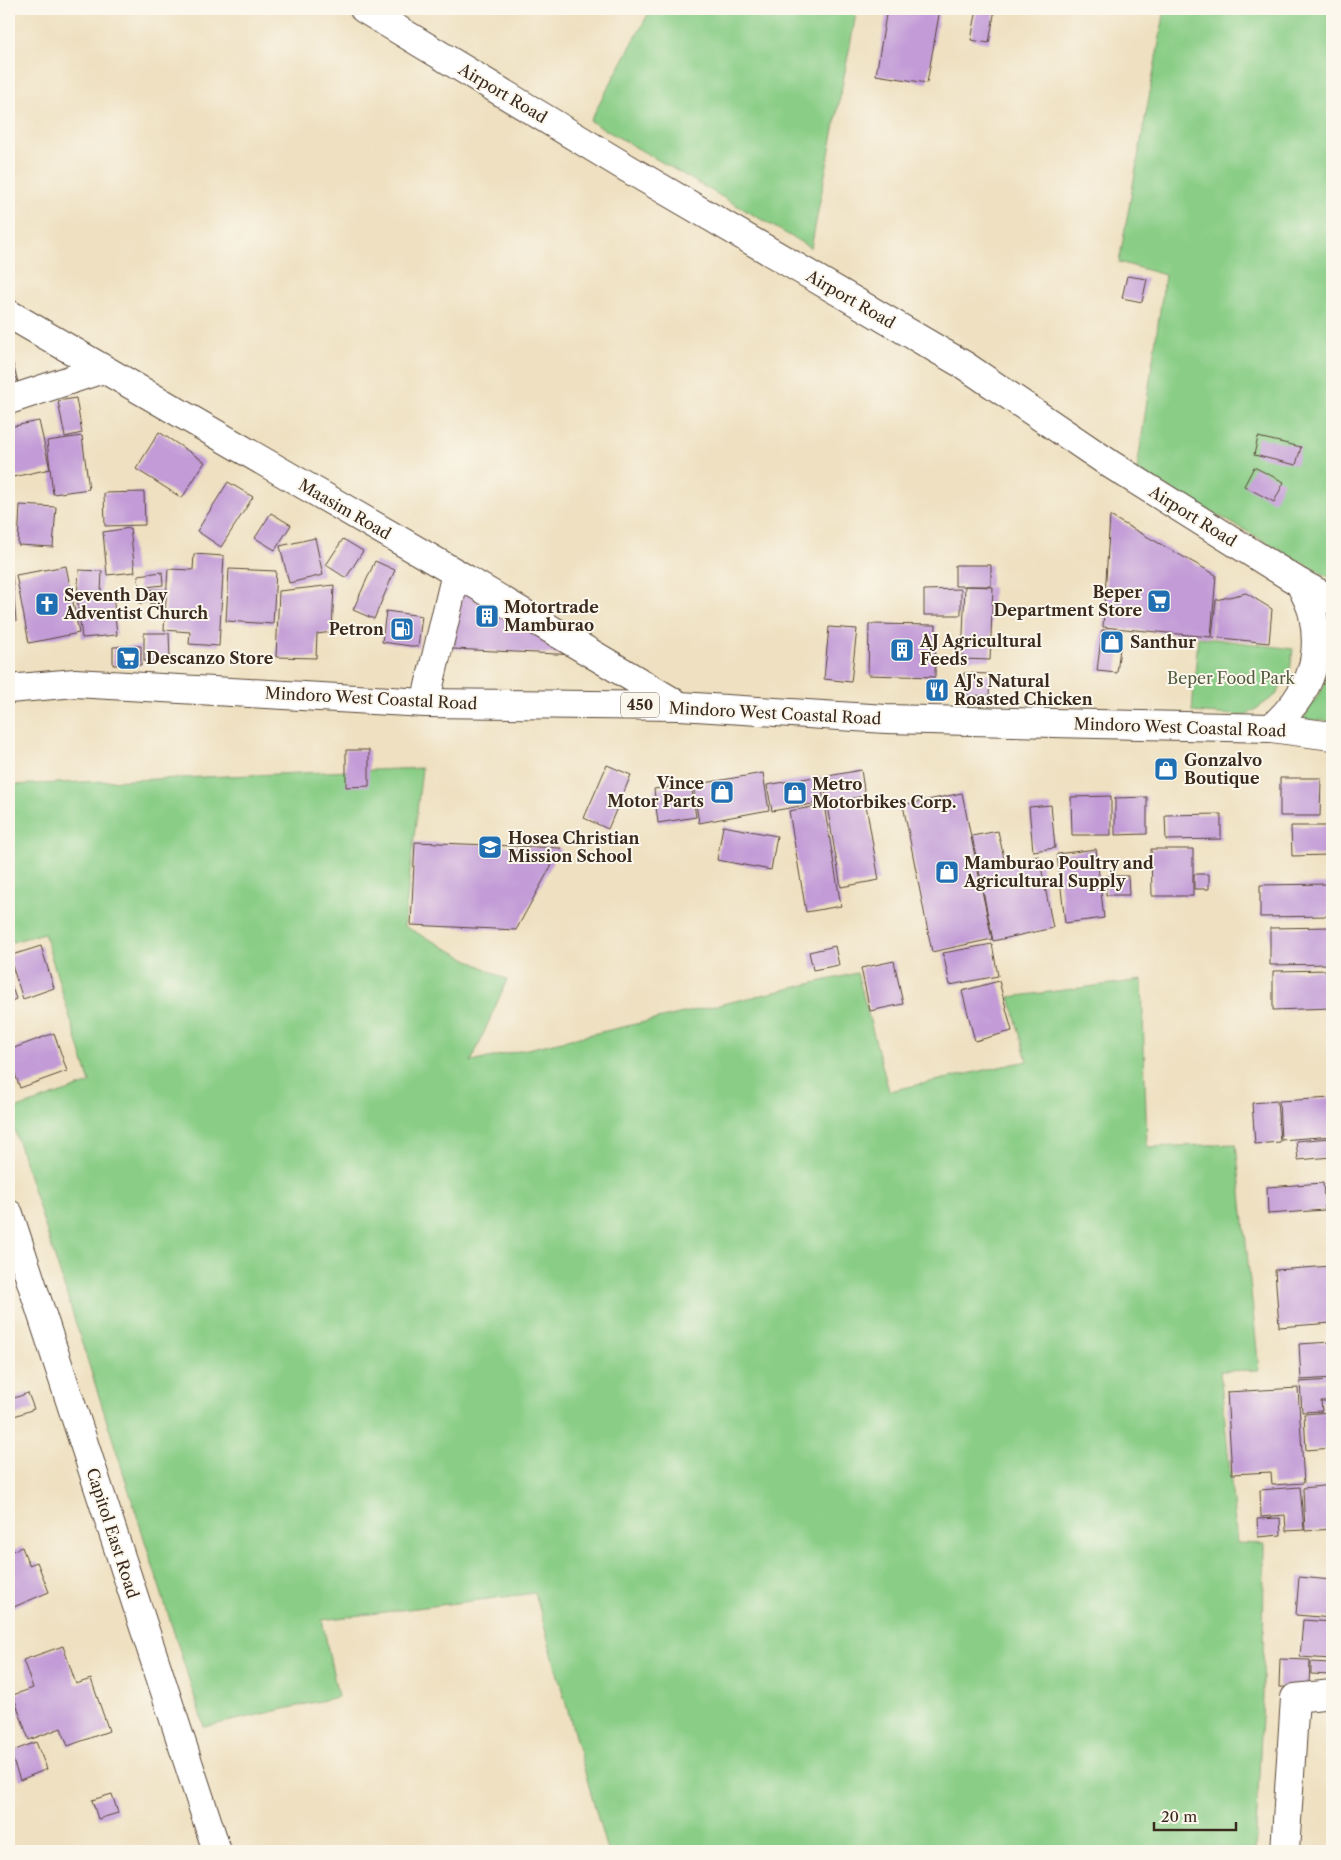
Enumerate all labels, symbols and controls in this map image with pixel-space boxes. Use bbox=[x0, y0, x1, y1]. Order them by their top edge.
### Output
street label: Airport Road bbox=[454, 58, 551, 127]
street label: Airport Road bbox=[802, 265, 899, 333]
street label: Maasim Road bbox=[295, 474, 395, 544]
street label: Airport Road bbox=[1145, 481, 1241, 551]
place label: Beper Department Store bbox=[993, 582, 1142, 620]
place label: Seventh Day Adventist Church bbox=[63, 585, 208, 623]
supermarket icon: Beper Department Store bbox=[1146, 588, 1172, 614]
church icon: Seventh Day Adventist Church bbox=[34, 591, 60, 617]
place label: Motortrade Mamburao bbox=[504, 597, 599, 635]
building icon: Motortrade Mamburao bbox=[474, 603, 500, 629]
fuel station icon: Petron bbox=[389, 616, 415, 642]
place label: Petron bbox=[329, 619, 384, 639]
shop icon: Santhur bbox=[1099, 629, 1125, 655]
place label: AJ Agricultural Feeds bbox=[919, 631, 1042, 669]
place label: Santhur bbox=[1130, 632, 1196, 652]
building icon: AJ Agricultural Feeds bbox=[889, 637, 915, 663]
supermarket icon: Descanzo Store bbox=[115, 645, 141, 671]
place label: Descanzo Store bbox=[146, 648, 274, 668]
park label: Beper Food Park bbox=[1167, 668, 1296, 688]
place label: AJ's Natural Roasted Chicken bbox=[953, 671, 1093, 709]
restaurant icon: AJ's Natural Roasted Chicken bbox=[924, 677, 950, 703]
street label: Mindoro West Coastal Road bbox=[264, 682, 478, 714]
road number: 450 bbox=[621, 692, 659, 718]
street label: Mindoro West Coastal Road bbox=[668, 697, 882, 729]
street label: Mindoro West Coastal Road bbox=[1073, 713, 1287, 741]
place label: Gonzalvo Boutique bbox=[1184, 750, 1262, 788]
shop icon: Gonzalvo Boutique bbox=[1153, 756, 1179, 782]
place label: Vince Motor Parts bbox=[607, 773, 704, 811]
place label: Metro Motorbikes Corp. bbox=[812, 774, 956, 812]
shop icon: Vince Motor Parts bbox=[709, 779, 735, 805]
shop icon: Metro Motorbikes Corp. bbox=[782, 780, 808, 806]
place label: Hosea Christian Mission School bbox=[508, 828, 640, 866]
school or university icon: Hosea Christian Mission School bbox=[477, 834, 503, 860]
place label: Mamburao Poultry and Agricultural Supply bbox=[963, 853, 1154, 891]
shop icon: Mamburao Poultry and Agricultural Supply bbox=[934, 859, 960, 885]
street label: Capitol East Road bbox=[83, 1465, 144, 1601]
scale bar bbox=[1154, 1800, 1236, 1832]
text: 20 m bbox=[1161, 1807, 1197, 1826]

